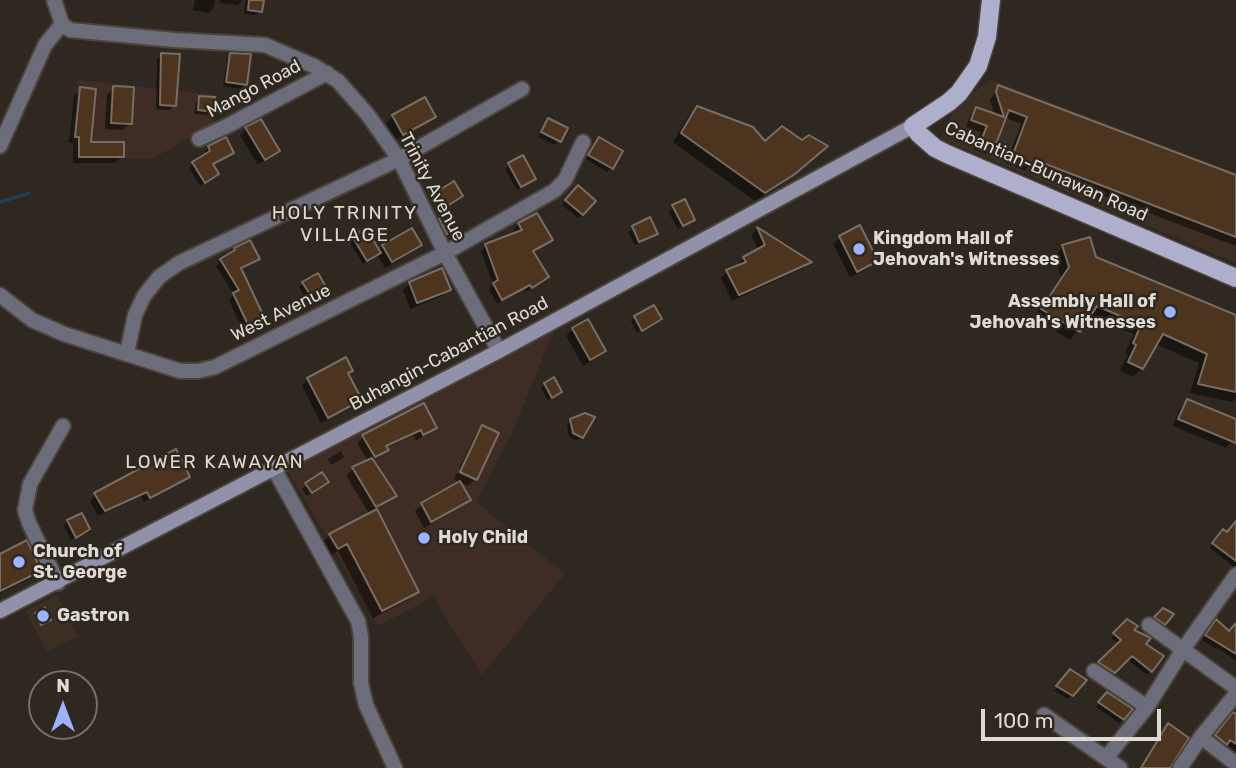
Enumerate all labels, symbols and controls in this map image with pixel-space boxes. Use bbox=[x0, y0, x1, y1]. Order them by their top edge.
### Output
street label: Mango Road bbox=[203, 55, 305, 123]
street label: Cabantian-Bunawan Road bbox=[941, 117, 1151, 227]
street label: Trinity Avenue bbox=[394, 129, 470, 245]
district label: HOLY TRINITY VILLAGE bbox=[273, 203, 417, 247]
place label: Kingdom Hall of Jehovah's Witnesses bbox=[873, 228, 1059, 270]
marker: Kingdom Hall of Jehovah's Witnesses bbox=[851, 241, 867, 257]
street label: West Avenue bbox=[228, 280, 334, 346]
place label: Assembly Hall of Jehovah's Witnesses bbox=[970, 291, 1156, 334]
street label: Buhangin-Cabantian Road bbox=[346, 292, 552, 416]
marker: Assembly Hall of Jehovah's Witnesses bbox=[1162, 304, 1178, 320]
district label: LOWER KAWAYAN bbox=[127, 452, 303, 474]
place label: Holy Child bbox=[438, 527, 528, 549]
marker: Holy Child bbox=[416, 530, 432, 546]
place label: Church of St. George bbox=[33, 541, 127, 584]
marker: Church of St. George bbox=[11, 554, 27, 570]
place label: Gastron bbox=[57, 605, 130, 627]
marker: Gastron bbox=[35, 608, 51, 624]
north arrow bbox=[28, 670, 98, 740]
text: N bbox=[56, 674, 70, 697]
scale bar bbox=[984, 694, 1164, 738]
text: 100 m bbox=[994, 708, 1053, 733]

